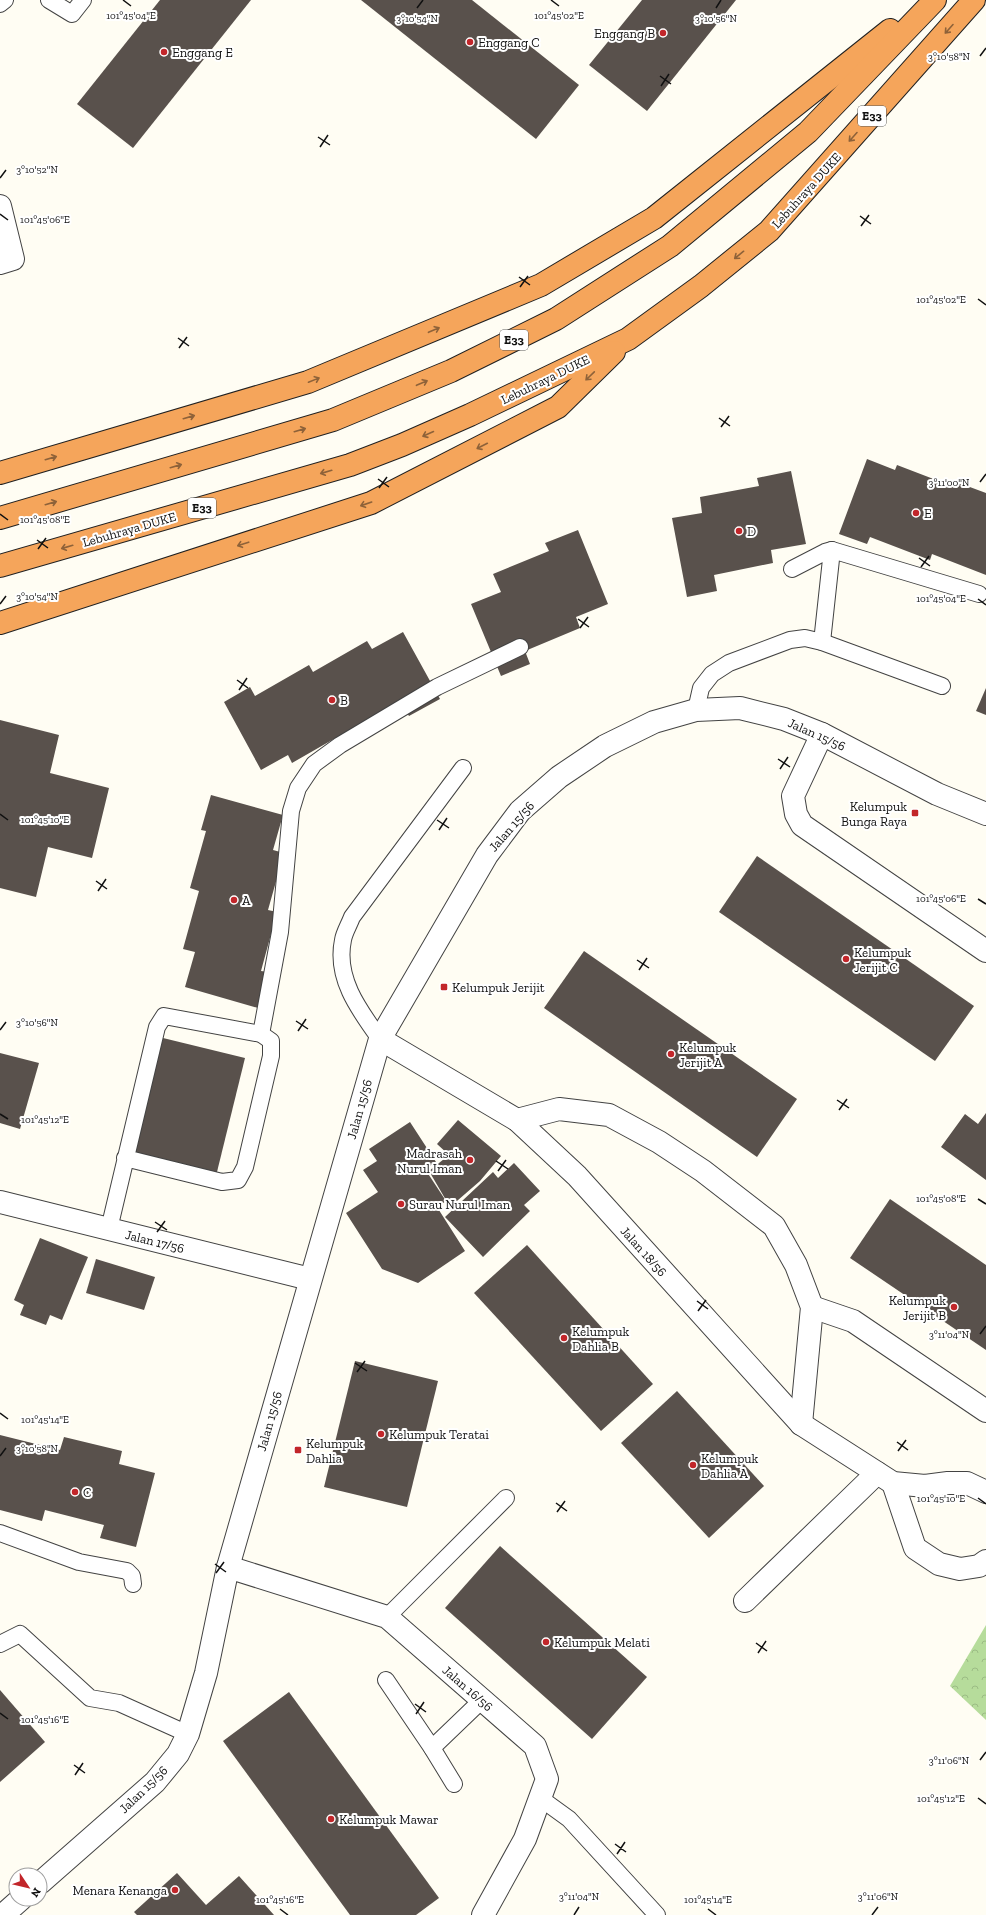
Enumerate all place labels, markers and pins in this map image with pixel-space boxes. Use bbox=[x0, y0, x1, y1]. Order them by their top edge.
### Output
place label: Enggang B bbox=[594, 26, 655, 41]
marker: Enggang B bbox=[658, 28, 668, 38]
place label: Enggang C bbox=[478, 35, 540, 50]
marker: Enggang C bbox=[465, 37, 475, 47]
place label: Enggang E bbox=[172, 45, 233, 60]
marker: Enggang E bbox=[159, 47, 169, 57]
place label: E bbox=[924, 506, 932, 521]
marker: E bbox=[911, 508, 921, 518]
place label: D bbox=[747, 524, 756, 539]
marker: D bbox=[734, 526, 744, 536]
place label: B bbox=[340, 693, 348, 708]
marker: B bbox=[327, 695, 337, 705]
place label: Kelumpuk Bunga Raya bbox=[841, 799, 908, 829]
marker: Kelumpuk Bunga Raya bbox=[910, 808, 920, 818]
place label: A bbox=[242, 893, 251, 908]
marker: A bbox=[229, 895, 239, 905]
place label: Kelumpuk Jerijit C bbox=[854, 945, 912, 976]
marker: Kelumpuk Jerijit C bbox=[841, 954, 851, 964]
place label: Kelumpuk Jerijit bbox=[452, 980, 545, 996]
marker: Kelumpuk Jerijit bbox=[439, 982, 449, 992]
place label: Kelumpuk Jerijit A bbox=[679, 1040, 737, 1071]
marker: Kelumpuk Jerijit A bbox=[666, 1049, 676, 1059]
place label: Madrasah Nurul Iman bbox=[397, 1146, 463, 1176]
marker: Madrasah Nurul Iman bbox=[465, 1155, 475, 1165]
place label: Surau Nurul Iman bbox=[409, 1197, 511, 1212]
marker: Surau Nurul Iman bbox=[396, 1199, 406, 1209]
place label: Kelumpuk Jerijit B bbox=[889, 1293, 946, 1324]
marker: Kelumpuk Jerijit B bbox=[949, 1302, 959, 1312]
place label: Kelumpuk Dahlia B bbox=[572, 1324, 630, 1354]
marker: Kelumpuk Dahlia B bbox=[559, 1333, 569, 1343]
place label: Kelumpuk Teratai bbox=[389, 1427, 489, 1442]
marker: Kelumpuk Teratai bbox=[376, 1429, 386, 1439]
place label: Kelumpuk Dahlia bbox=[306, 1436, 364, 1466]
marker: Kelumpuk Dahlia bbox=[293, 1445, 303, 1455]
place label: Kelumpuk Dahlia A bbox=[701, 1451, 759, 1481]
marker: Kelumpuk Dahlia A bbox=[688, 1460, 698, 1470]
place label: C bbox=[83, 1485, 91, 1500]
marker: C bbox=[70, 1487, 80, 1497]
place label: Kelumpuk Melati bbox=[554, 1635, 650, 1650]
marker: Kelumpuk Melati bbox=[541, 1637, 551, 1647]
place label: Kelumpuk Mawar bbox=[339, 1812, 438, 1827]
marker: Kelumpuk Mawar bbox=[326, 1814, 336, 1824]
place label: Menara Kenanga bbox=[73, 1883, 168, 1898]
marker: Menara Kenanga bbox=[170, 1885, 180, 1895]

